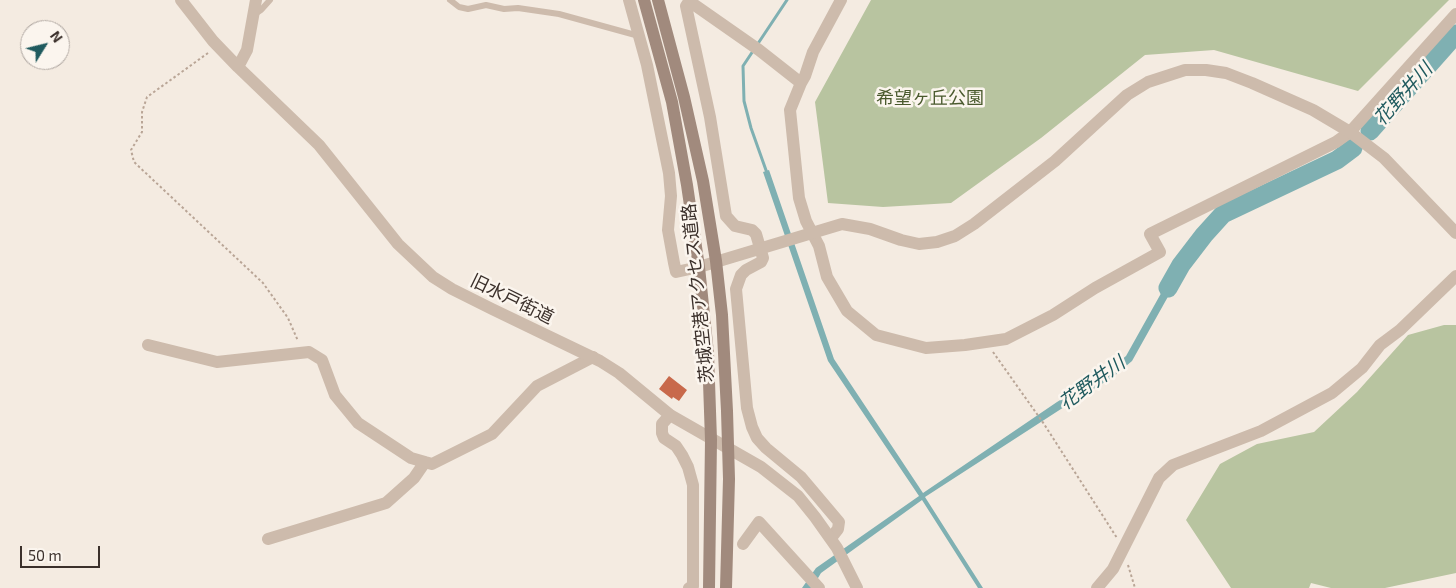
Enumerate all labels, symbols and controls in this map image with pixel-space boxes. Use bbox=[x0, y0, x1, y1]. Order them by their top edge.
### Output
north arrow bbox=[20, 20, 70, 70]
text: N bbox=[47, 27, 67, 46]
water label: 花野井川 bbox=[1369, 58, 1437, 130]
park label: 希望ヶ丘公園 bbox=[876, 87, 984, 109]
street label: 茨城空港アクセス道路 bbox=[678, 202, 718, 384]
street label: 旧水戸街道 bbox=[467, 270, 557, 328]
water label: 花野井川 bbox=[1055, 351, 1129, 415]
scale bar bbox=[22, 536, 102, 568]
text: 50 m bbox=[28, 546, 62, 564]

